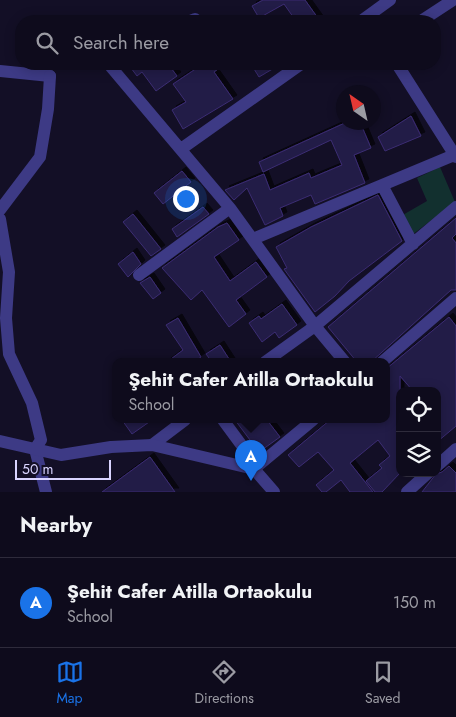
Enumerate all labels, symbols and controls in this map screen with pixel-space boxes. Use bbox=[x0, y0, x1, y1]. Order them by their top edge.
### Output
search box bbox=[15, 15, 441, 70]
icon: search bbox=[33, 29, 61, 57]
text: Search here bbox=[73, 29, 169, 56]
north arrow bbox=[336, 85, 381, 130]
your location bbox=[173, 186, 199, 212]
popup bbox=[112, 358, 390, 423]
text: Şehit Cafer Atilla Ortaokulu bbox=[128, 366, 374, 393]
map controls bbox=[396, 387, 441, 477]
button: locate bbox=[396, 387, 441, 432]
text: School bbox=[128, 393, 174, 416]
button: layers bbox=[396, 432, 441, 477]
pin: A bbox=[235, 440, 267, 481]
scale bar bbox=[15, 457, 111, 480]
text: 50 m bbox=[22, 459, 53, 479]
text: Nearby bbox=[20, 510, 92, 540]
text: Şehit Cafer Atilla Ortaokulu bbox=[67, 578, 312, 605]
text: A bbox=[30, 591, 42, 614]
text: 150 m bbox=[393, 591, 436, 614]
text: School bbox=[67, 605, 113, 628]
tab: Map bbox=[56, 658, 84, 708]
tab: Directions bbox=[195, 658, 254, 708]
tab: Saved bbox=[365, 658, 400, 708]

